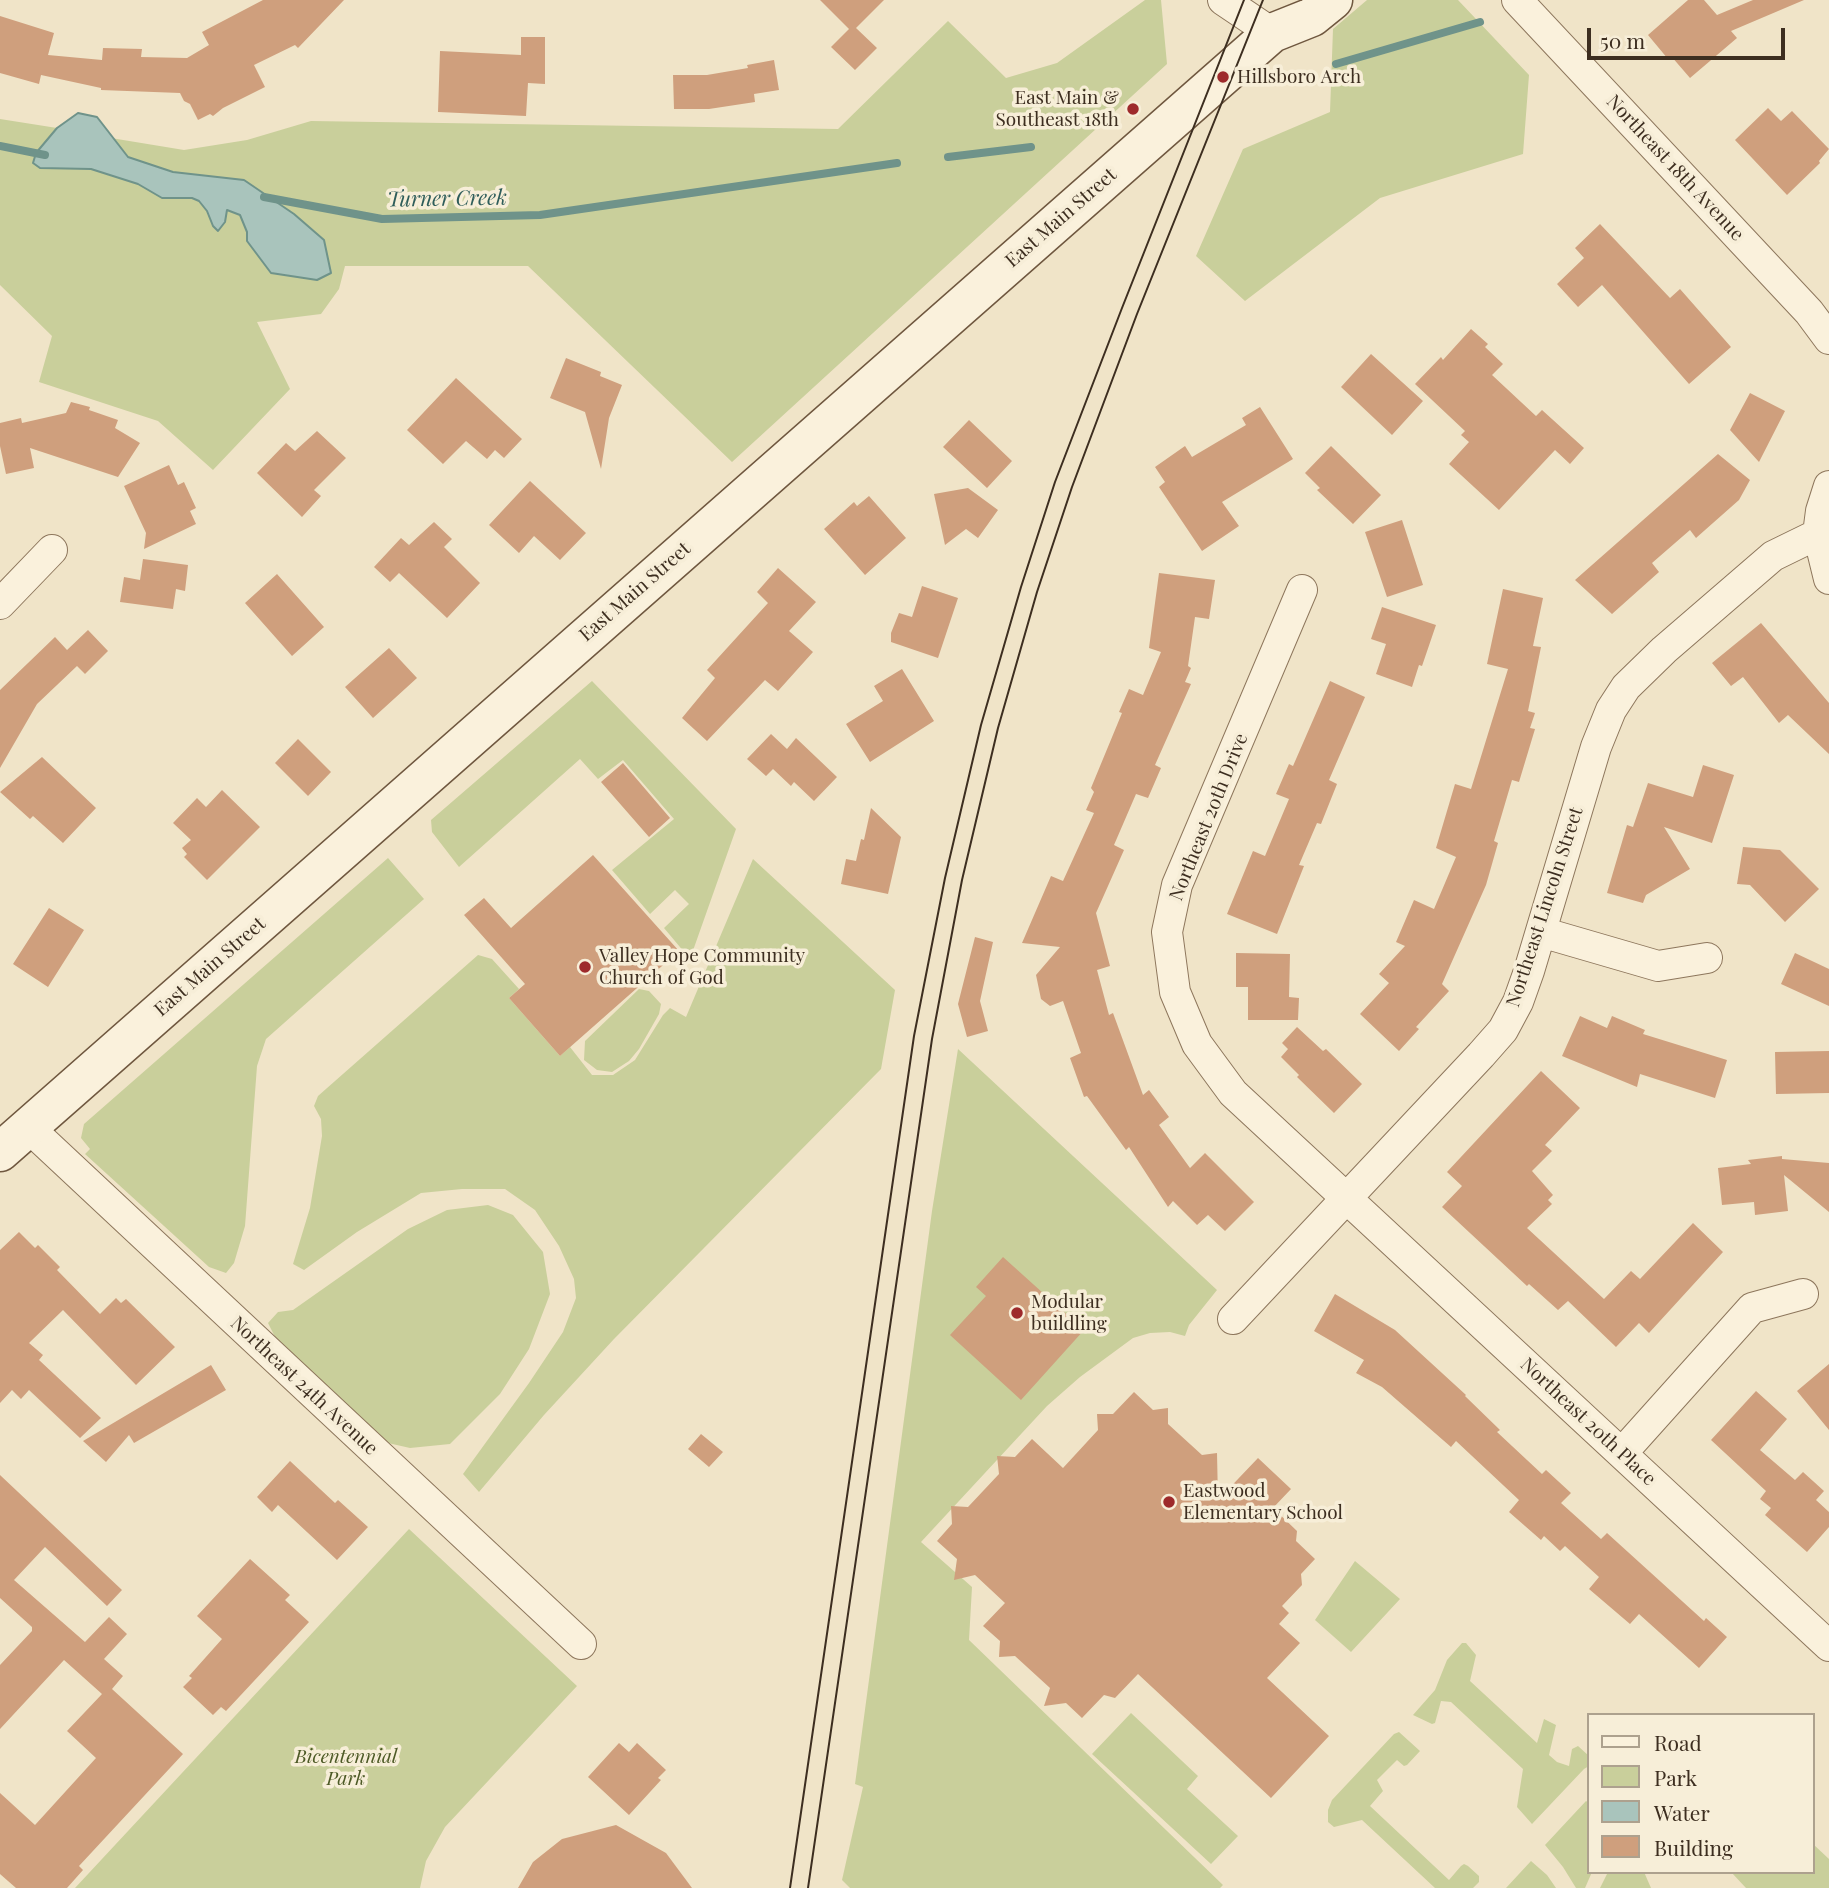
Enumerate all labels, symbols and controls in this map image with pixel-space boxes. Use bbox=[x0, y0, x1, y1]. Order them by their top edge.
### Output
scale bar bbox=[1591, 14, 1789, 58]
text: 50 m bbox=[1600, 26, 1645, 54]
place label: Hillsboro Arch bbox=[1237, 66, 1361, 88]
marker: Hillsboro Arch bbox=[1215, 69, 1231, 85]
place label: East Main & Southeast 18th bbox=[996, 87, 1119, 131]
street label: Northeast 18th Avenue bbox=[1601, 90, 1749, 246]
marker: East Main & Southeast 18th bbox=[1125, 101, 1141, 117]
street label: East Main Street bbox=[1001, 164, 1121, 272]
water label: Turner Creek bbox=[387, 185, 507, 213]
street label: East Main Street bbox=[575, 538, 695, 646]
street label: Northeast 20th Drive bbox=[1165, 730, 1253, 904]
street label: Northeast Lincoln Street bbox=[1502, 804, 1588, 1010]
street label: East Main Street bbox=[150, 913, 270, 1021]
place label: Valley Hope Community Church of God bbox=[599, 945, 805, 989]
marker: Valley Hope Community Church of God bbox=[577, 959, 593, 975]
place label: Modular buildling bbox=[1031, 1291, 1107, 1335]
marker: Modular buildling bbox=[1009, 1305, 1025, 1321]
street label: Northeast 24th Avenue bbox=[226, 1312, 382, 1460]
street label: Northeast 20th Place bbox=[1516, 1353, 1660, 1491]
place label: Eastwood Elementary School bbox=[1183, 1480, 1343, 1524]
marker: Eastwood Elementary School bbox=[1161, 1494, 1177, 1510]
legend bbox=[1588, 1713, 1815, 1874]
text: Road bbox=[1654, 1728, 1702, 1756]
park label: Bicentennial Park bbox=[295, 1746, 397, 1790]
text: Park bbox=[1654, 1763, 1697, 1791]
text: Water bbox=[1654, 1798, 1710, 1826]
text: Building bbox=[1654, 1833, 1733, 1861]

